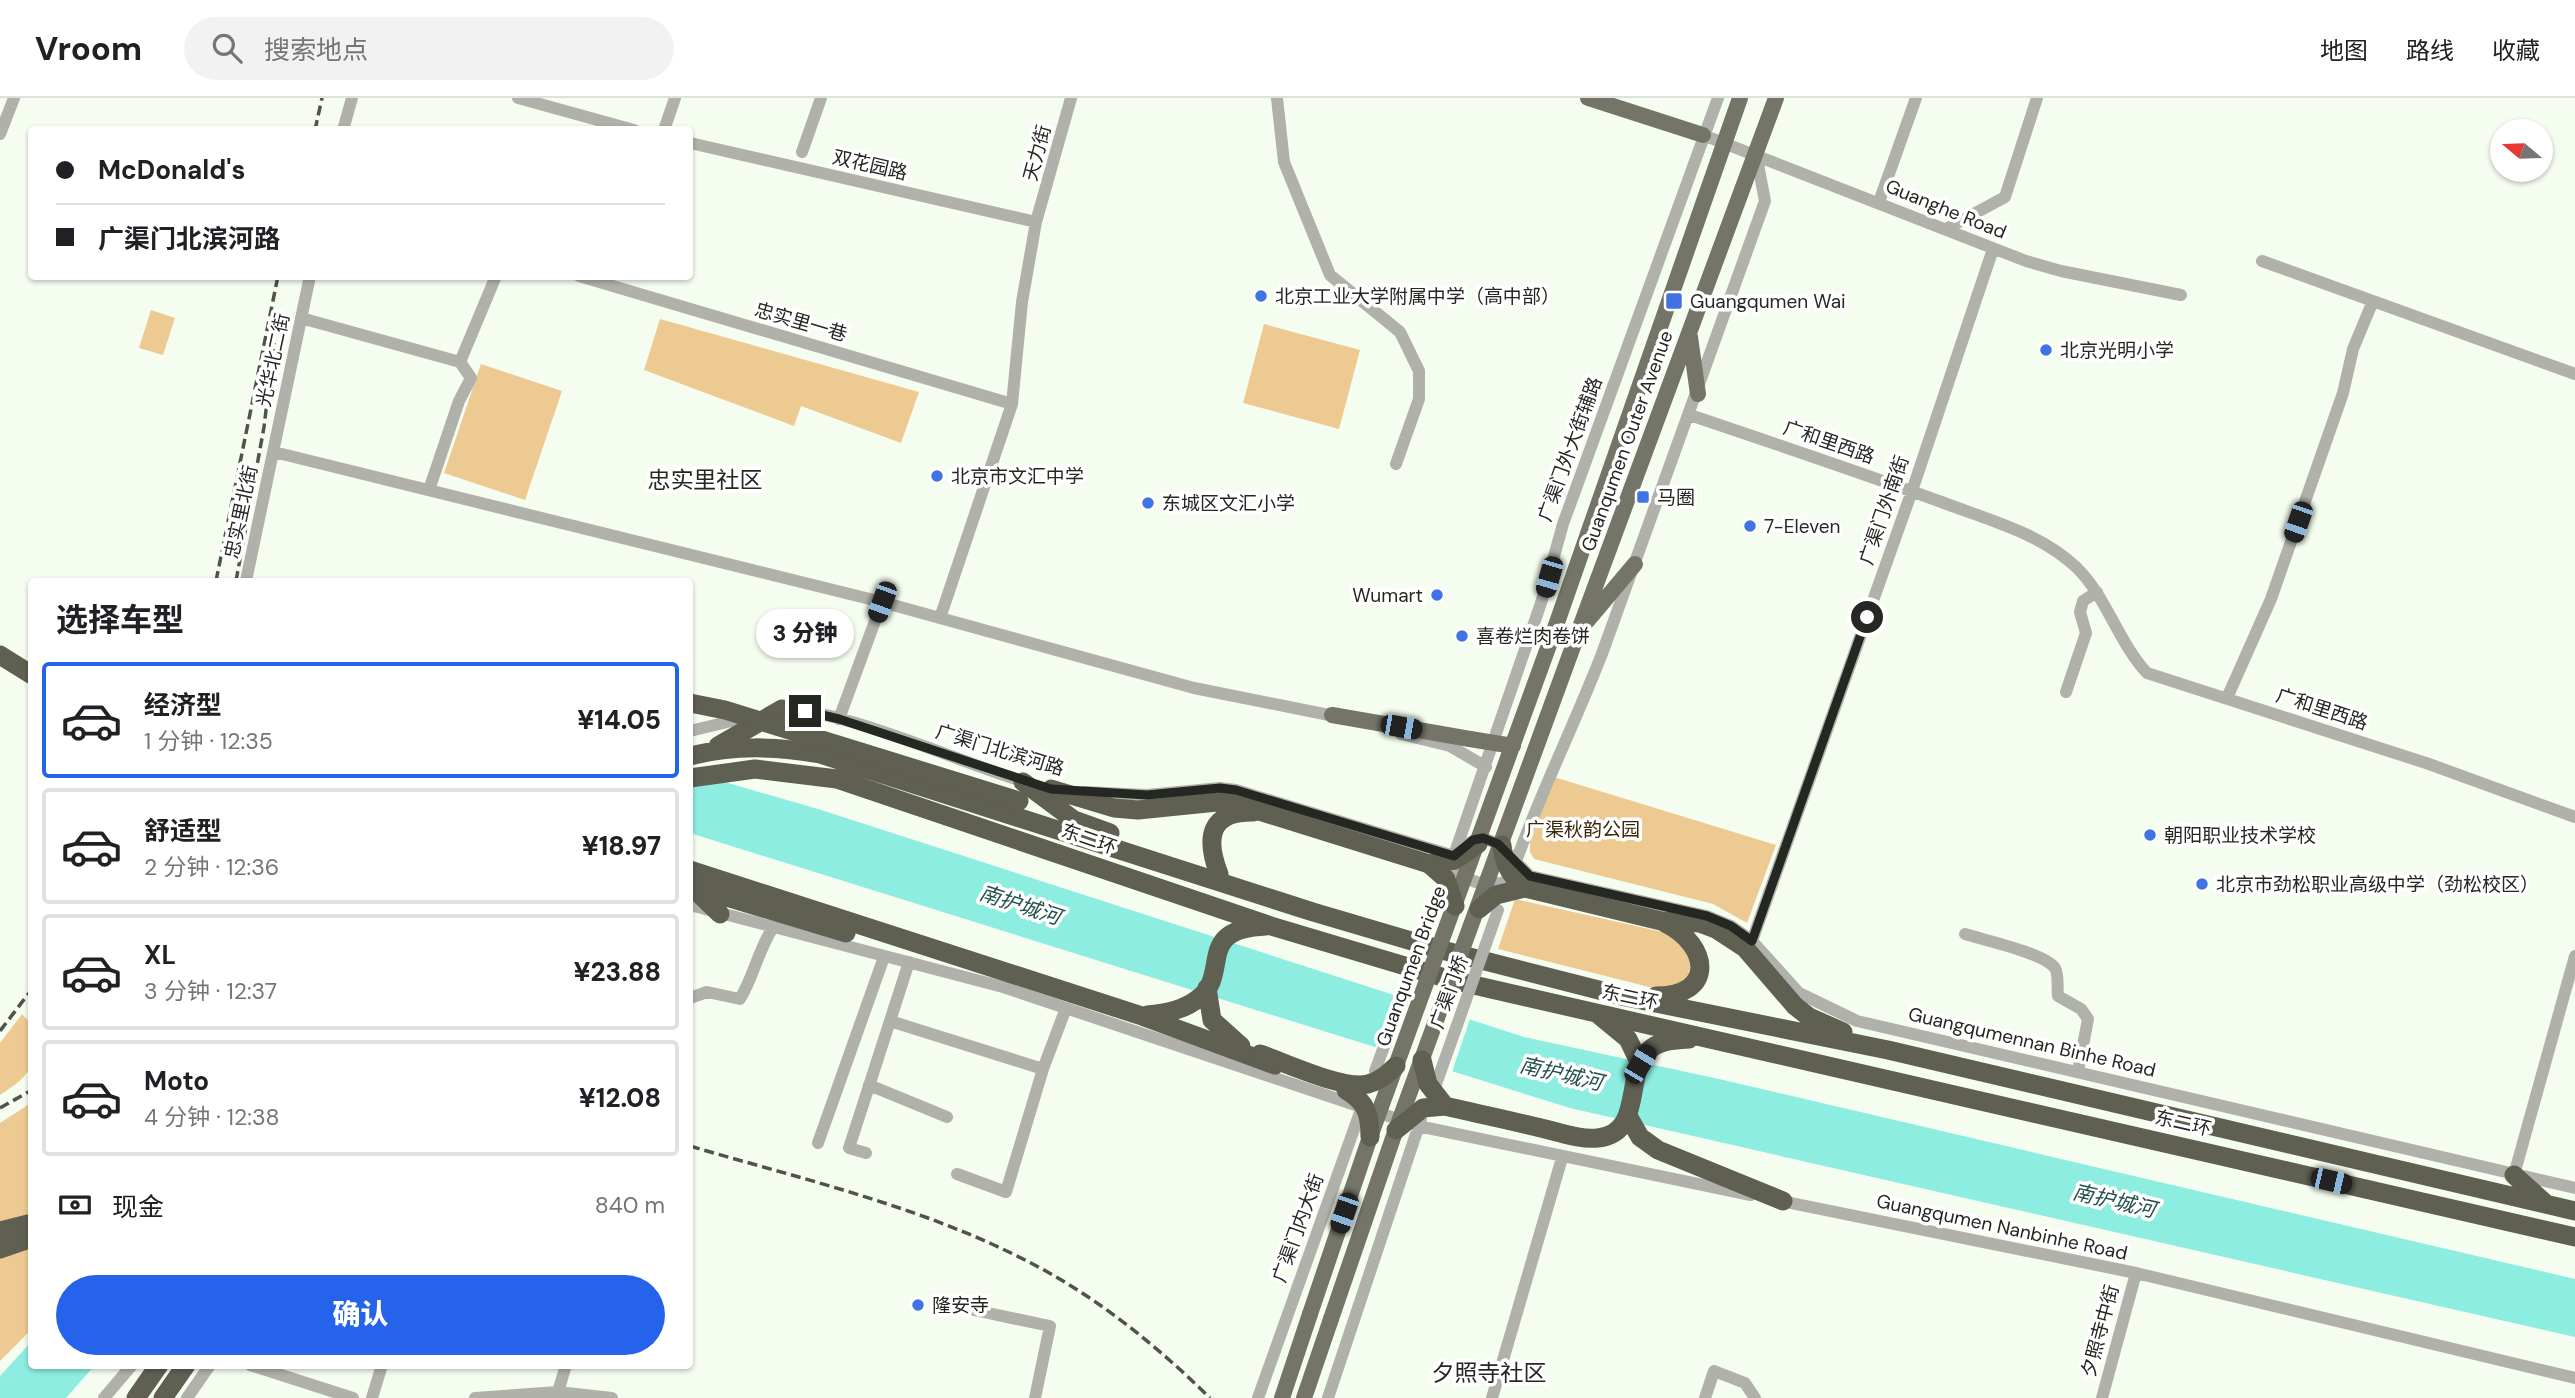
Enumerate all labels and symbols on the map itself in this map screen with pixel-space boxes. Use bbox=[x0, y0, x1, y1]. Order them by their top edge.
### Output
north arrow bbox=[2490, 119, 2553, 182]
street label: 天力街 bbox=[1018, 122, 1056, 184]
street label: 双花园路 bbox=[830, 144, 910, 186]
street label: Guanghe Road bbox=[1882, 173, 2010, 245]
place label: 北京工业大学附属中学（高中部） bbox=[1275, 284, 1560, 309]
marker: 北京工业大学附属中学（高中部） bbox=[1253, 288, 1269, 304]
place label: Guangqumen Wai bbox=[1690, 289, 1846, 314]
marker: Guangqumen Wai bbox=[1664, 291, 1684, 311]
street label: 忠实里一巷 bbox=[752, 297, 850, 347]
street label: 光华北二街 bbox=[251, 311, 295, 409]
street label: Guanqumen Outer Avenue bbox=[1575, 327, 1679, 555]
place label: 北京光明小学 bbox=[2060, 338, 2174, 363]
marker: 北京光明小学 bbox=[2038, 342, 2054, 358]
street label: 广渠门外大街辅路 bbox=[1532, 373, 1608, 525]
street label: 广和里西路 bbox=[1780, 415, 1878, 469]
street label: 广渠门外南街 bbox=[1854, 452, 1914, 568]
street label: 忠实里北街 bbox=[219, 463, 263, 561]
place label: 北京市文汇中学 bbox=[951, 464, 1084, 489]
district label: 忠实里社区 bbox=[648, 465, 763, 495]
marker: 北京市文汇中学 bbox=[929, 468, 945, 484]
place label: 马圈 bbox=[1657, 485, 1695, 510]
marker: 马圈 bbox=[1635, 489, 1651, 505]
place label: 东城区文汇小学 bbox=[1162, 491, 1295, 516]
marker: 东城区文汇小学 bbox=[1140, 495, 1156, 511]
car bbox=[2282, 499, 2315, 545]
place label: 7-Eleven bbox=[1764, 514, 1840, 539]
marker: 7-Eleven bbox=[1742, 518, 1758, 534]
car bbox=[1534, 554, 1565, 600]
car bbox=[865, 579, 900, 625]
place label: Wumart bbox=[1352, 583, 1423, 608]
marker: Wumart bbox=[1429, 587, 1445, 603]
route start bbox=[1851, 601, 1883, 633]
callout: 3 分钟 bbox=[756, 610, 854, 658]
place label: 喜卷烂肉卷饼 bbox=[1476, 624, 1590, 649]
marker: 喜卷烂肉卷饼 bbox=[1454, 628, 1470, 644]
street label: 广和里西路 bbox=[2273, 682, 2371, 736]
route end bbox=[789, 695, 821, 727]
car bbox=[1379, 713, 1424, 741]
street label: 广渠门北滨河路 bbox=[933, 719, 1067, 781]
park label: 广渠秋韵公园 bbox=[1526, 817, 1640, 842]
street label: 东二环 bbox=[1058, 818, 1120, 860]
place label: 朝阳职业技术学校 bbox=[2164, 823, 2316, 848]
marker: 朝阳职业技术学校 bbox=[2142, 827, 2158, 843]
place label: 北京市劲松职业高级中学（劲松校区） bbox=[2216, 872, 2539, 897]
marker: 北京市劲松职业高级中学（劲松校区） bbox=[2194, 876, 2210, 892]
water label: 南护城河 bbox=[976, 879, 1068, 933]
street label: Guanqumen Bridge bbox=[1370, 882, 1452, 1050]
street label: 广渠门桥 bbox=[1424, 952, 1474, 1032]
street label: 东二环 bbox=[1600, 979, 1660, 1015]
street label: Guangqumennan Binhe Road bbox=[1906, 1001, 2158, 1083]
car bbox=[1621, 1041, 1660, 1087]
water label: 南护城河 bbox=[1517, 1051, 1609, 1098]
street label: 东二环 bbox=[2152, 1104, 2214, 1142]
car bbox=[2309, 1166, 2354, 1196]
street label: 广渠门内大街 bbox=[1267, 1170, 1329, 1286]
water label: 南护城河 bbox=[2070, 1178, 2162, 1225]
street label: Guangqumen Nanbinhe Road bbox=[1874, 1188, 2130, 1266]
car bbox=[1328, 1190, 1361, 1236]
street label: 夕照寺中街 bbox=[2076, 1282, 2124, 1380]
place label: 隆安寺 bbox=[932, 1293, 989, 1318]
marker: 隆安寺 bbox=[910, 1297, 926, 1313]
district label: 夕照寺社区 bbox=[1432, 1358, 1547, 1388]

